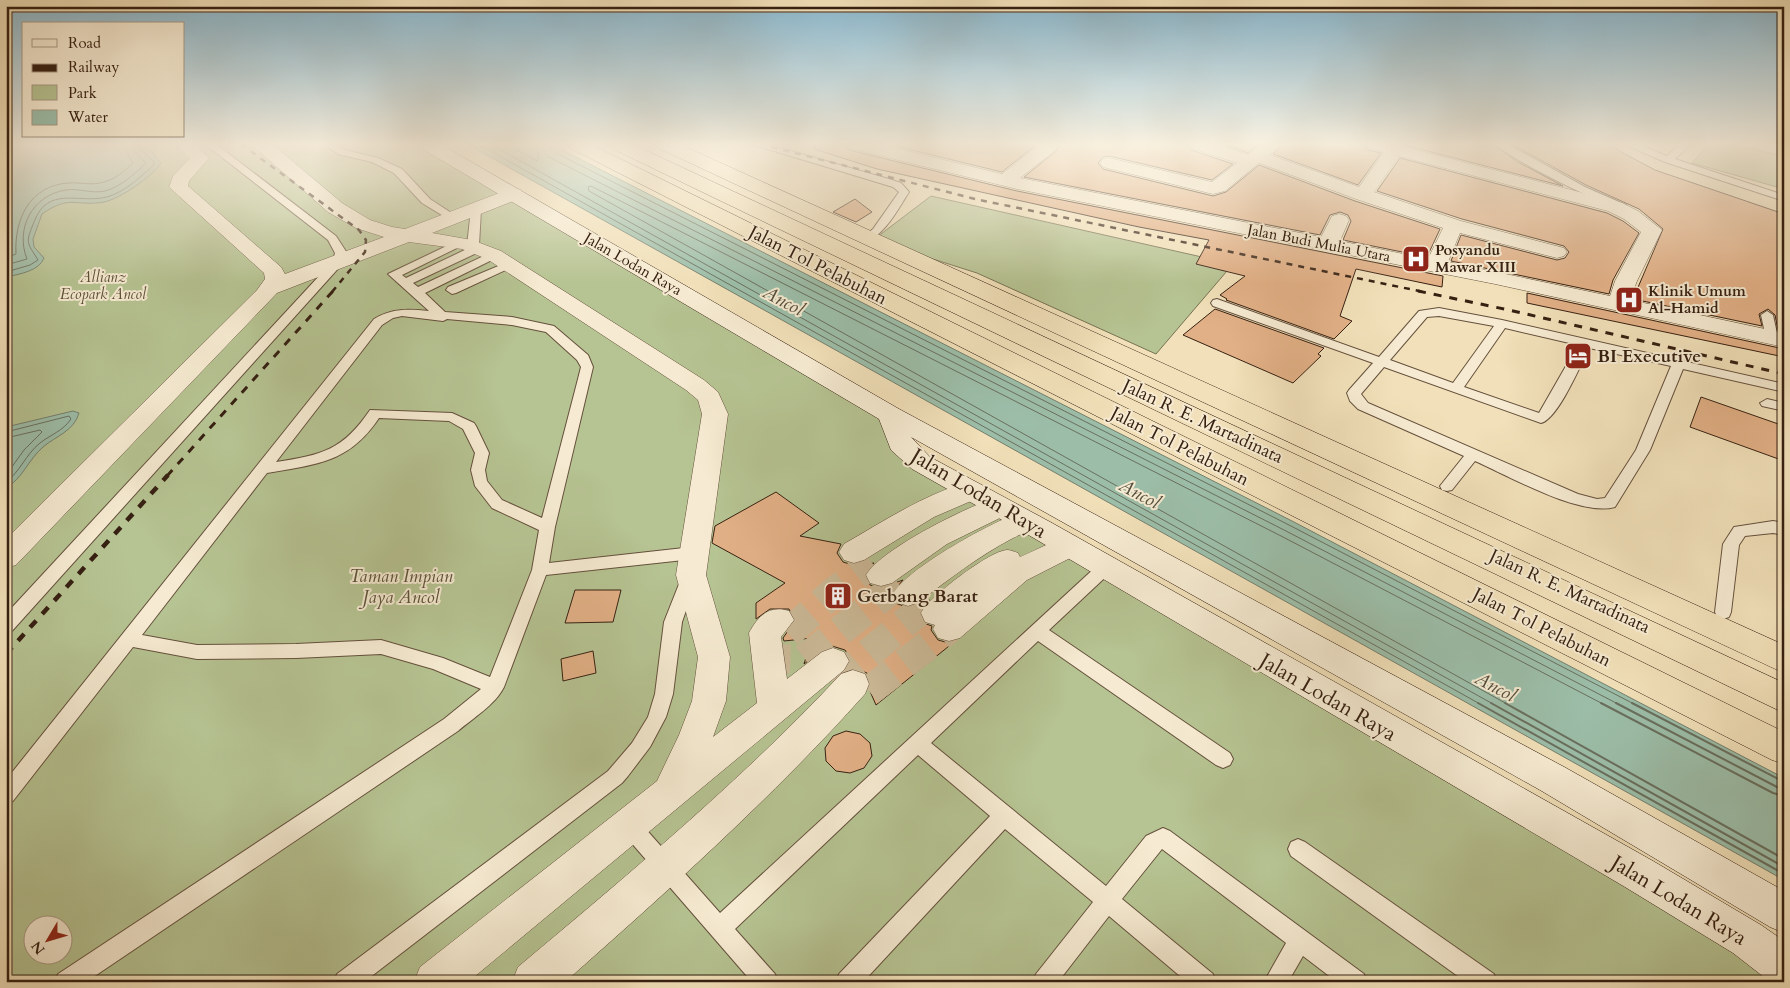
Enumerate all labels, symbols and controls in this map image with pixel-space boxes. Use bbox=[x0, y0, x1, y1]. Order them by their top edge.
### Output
legend bbox=[22, 22, 185, 138]
text: Road bbox=[68, 33, 101, 53]
text: Railway bbox=[68, 57, 119, 77]
text: Park bbox=[68, 83, 97, 103]
text: Water bbox=[67, 107, 109, 127]
street label: Jalan Tol Pelabuhan bbox=[742, 218, 892, 311]
street label: Jalan Budi Mulia Utara bbox=[1244, 219, 1393, 267]
street label: Jalan Lodan Raya bbox=[579, 227, 686, 300]
place label: Posyandu Mawar XIII bbox=[1435, 240, 1516, 277]
hospital icon: Posyandu Mawar XIII bbox=[1401, 244, 1431, 274]
park label: Allianz Ecopark Ancol bbox=[60, 267, 147, 304]
water label: Ancol bbox=[757, 279, 810, 323]
place label: Klinik Umum Al-Hamid bbox=[1648, 281, 1746, 318]
hospital icon: Klinik Umum Al-Hamid bbox=[1614, 285, 1644, 315]
hotel icon: BI Executive bbox=[1563, 341, 1593, 371]
place label: BI Executive bbox=[1597, 344, 1701, 369]
street label: Jalan R. E. Martadinata bbox=[1116, 372, 1287, 470]
street label: Jalan Tol Pelabuhan bbox=[1104, 399, 1254, 492]
street label: Jalan Lodan Raya bbox=[903, 440, 1052, 545]
water label: Ancol bbox=[1113, 472, 1166, 516]
street label: Jalan R. E. Martadinata bbox=[1483, 542, 1654, 640]
park label: Taman Impian Jaya Ancol bbox=[349, 564, 453, 610]
street label: Jalan Tol Pelabuhan bbox=[1466, 580, 1616, 673]
building icon: Gerbang Barat bbox=[823, 581, 853, 611]
place label: Gerbang Barat bbox=[857, 584, 978, 609]
street label: Jalan Lodan Raya bbox=[1251, 645, 1402, 748]
water label: Ancol bbox=[1469, 665, 1522, 709]
street label: Jalan Lodan Raya bbox=[1603, 847, 1752, 952]
north arrow bbox=[22, 916, 72, 966]
text: N bbox=[27, 937, 49, 958]

